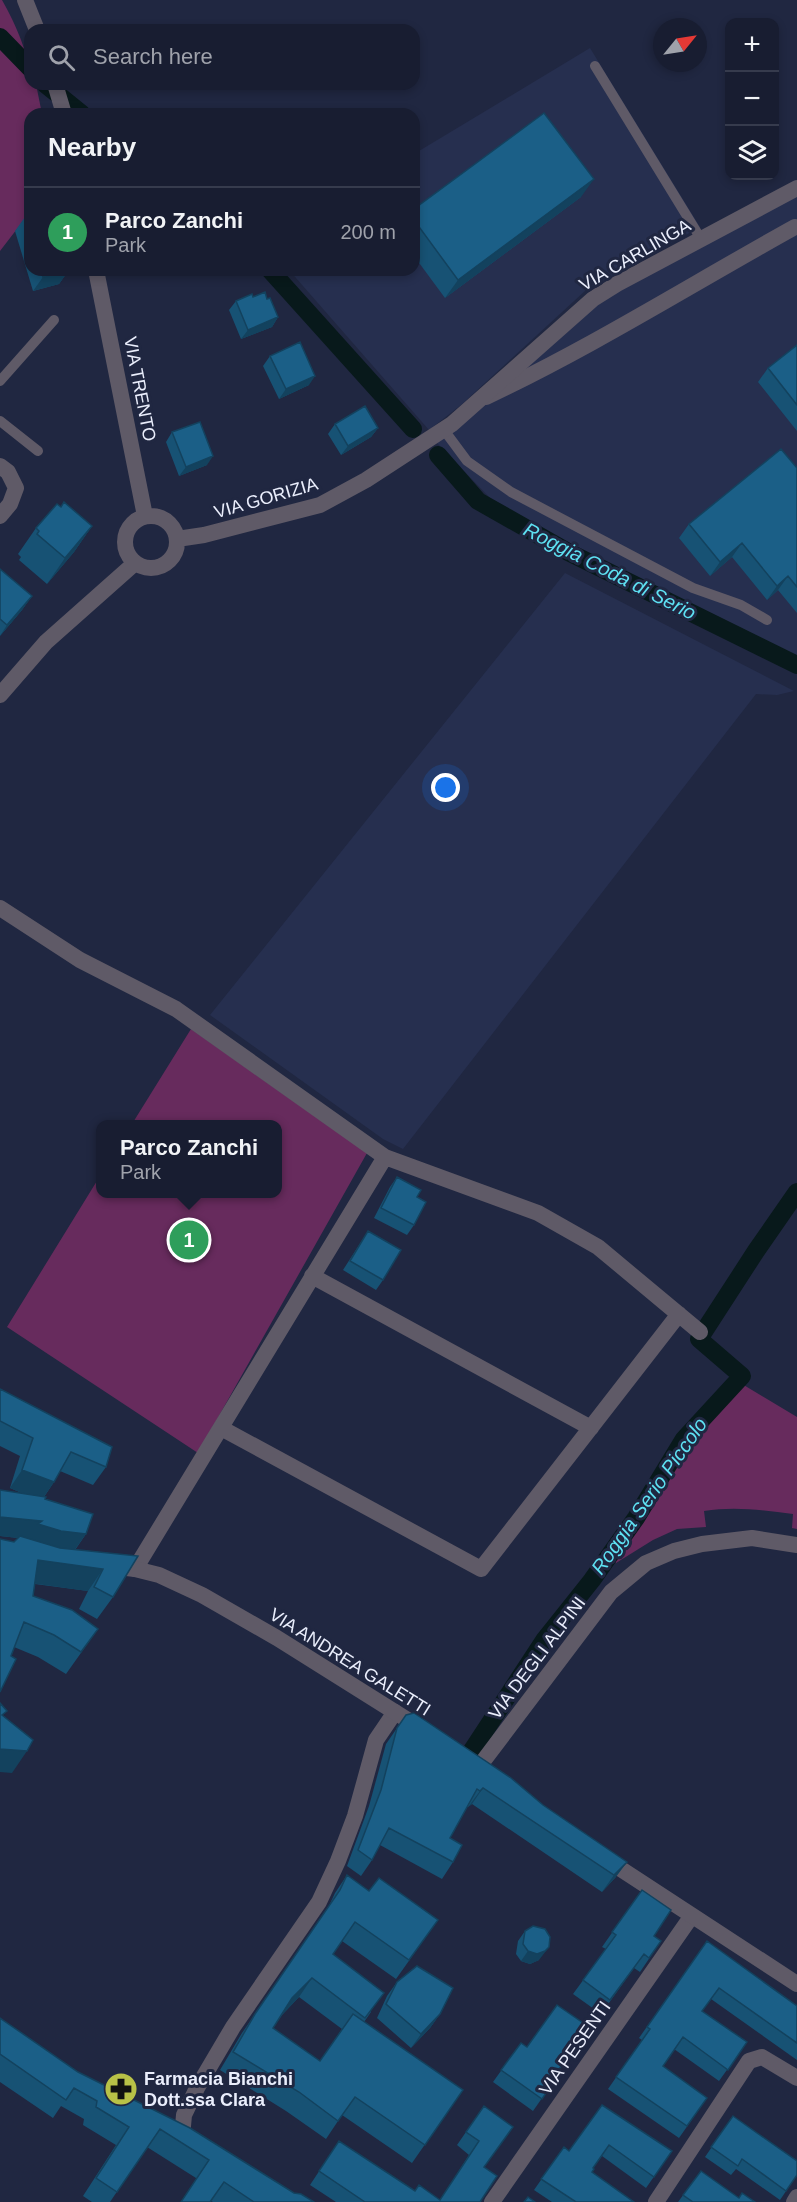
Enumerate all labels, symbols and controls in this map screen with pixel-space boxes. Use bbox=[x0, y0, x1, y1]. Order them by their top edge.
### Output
north arrow bbox=[653, 18, 707, 72]
map controls bbox=[725, 18, 779, 180]
button: + bbox=[725, 18, 779, 72]
search box bbox=[24, 24, 420, 90]
icon: search bbox=[45, 41, 78, 74]
text: Search here bbox=[93, 44, 213, 69]
button: − bbox=[725, 72, 779, 126]
button: layers bbox=[725, 126, 779, 180]
text: Nearby bbox=[48, 132, 136, 162]
text: Parco Zanchi bbox=[105, 208, 243, 233]
street label: VIA CARLINGA bbox=[576, 215, 694, 295]
text: 1 bbox=[62, 221, 73, 243]
text: 200 m bbox=[340, 221, 396, 243]
text: Park bbox=[105, 234, 146, 256]
street label: VIA TRENTO bbox=[120, 335, 160, 443]
street label: VIA GORIZIA bbox=[212, 474, 320, 522]
water label: Roggia Coda di Serio bbox=[520, 518, 700, 624]
your location bbox=[431, 773, 460, 802]
popup bbox=[96, 1120, 282, 1198]
text: Parco Zanchi bbox=[120, 1135, 258, 1160]
text: Park bbox=[120, 1161, 161, 1183]
pin: 1 bbox=[170, 1218, 208, 1262]
water label: Roggia Serio Piccolo bbox=[587, 1414, 711, 1578]
street label: VIA DEGLI ALPINI bbox=[484, 1593, 590, 1723]
street label: VIA ANDREA GALETTI bbox=[266, 1604, 434, 1720]
street label: VIA PESENTI bbox=[535, 1997, 615, 2099]
place label: Farmacia Bianchi Dott.ssa Clara bbox=[144, 2069, 293, 2110]
pharmacy icon: Farmacia Bianchi Dott.ssa Clara bbox=[103, 2071, 139, 2107]

